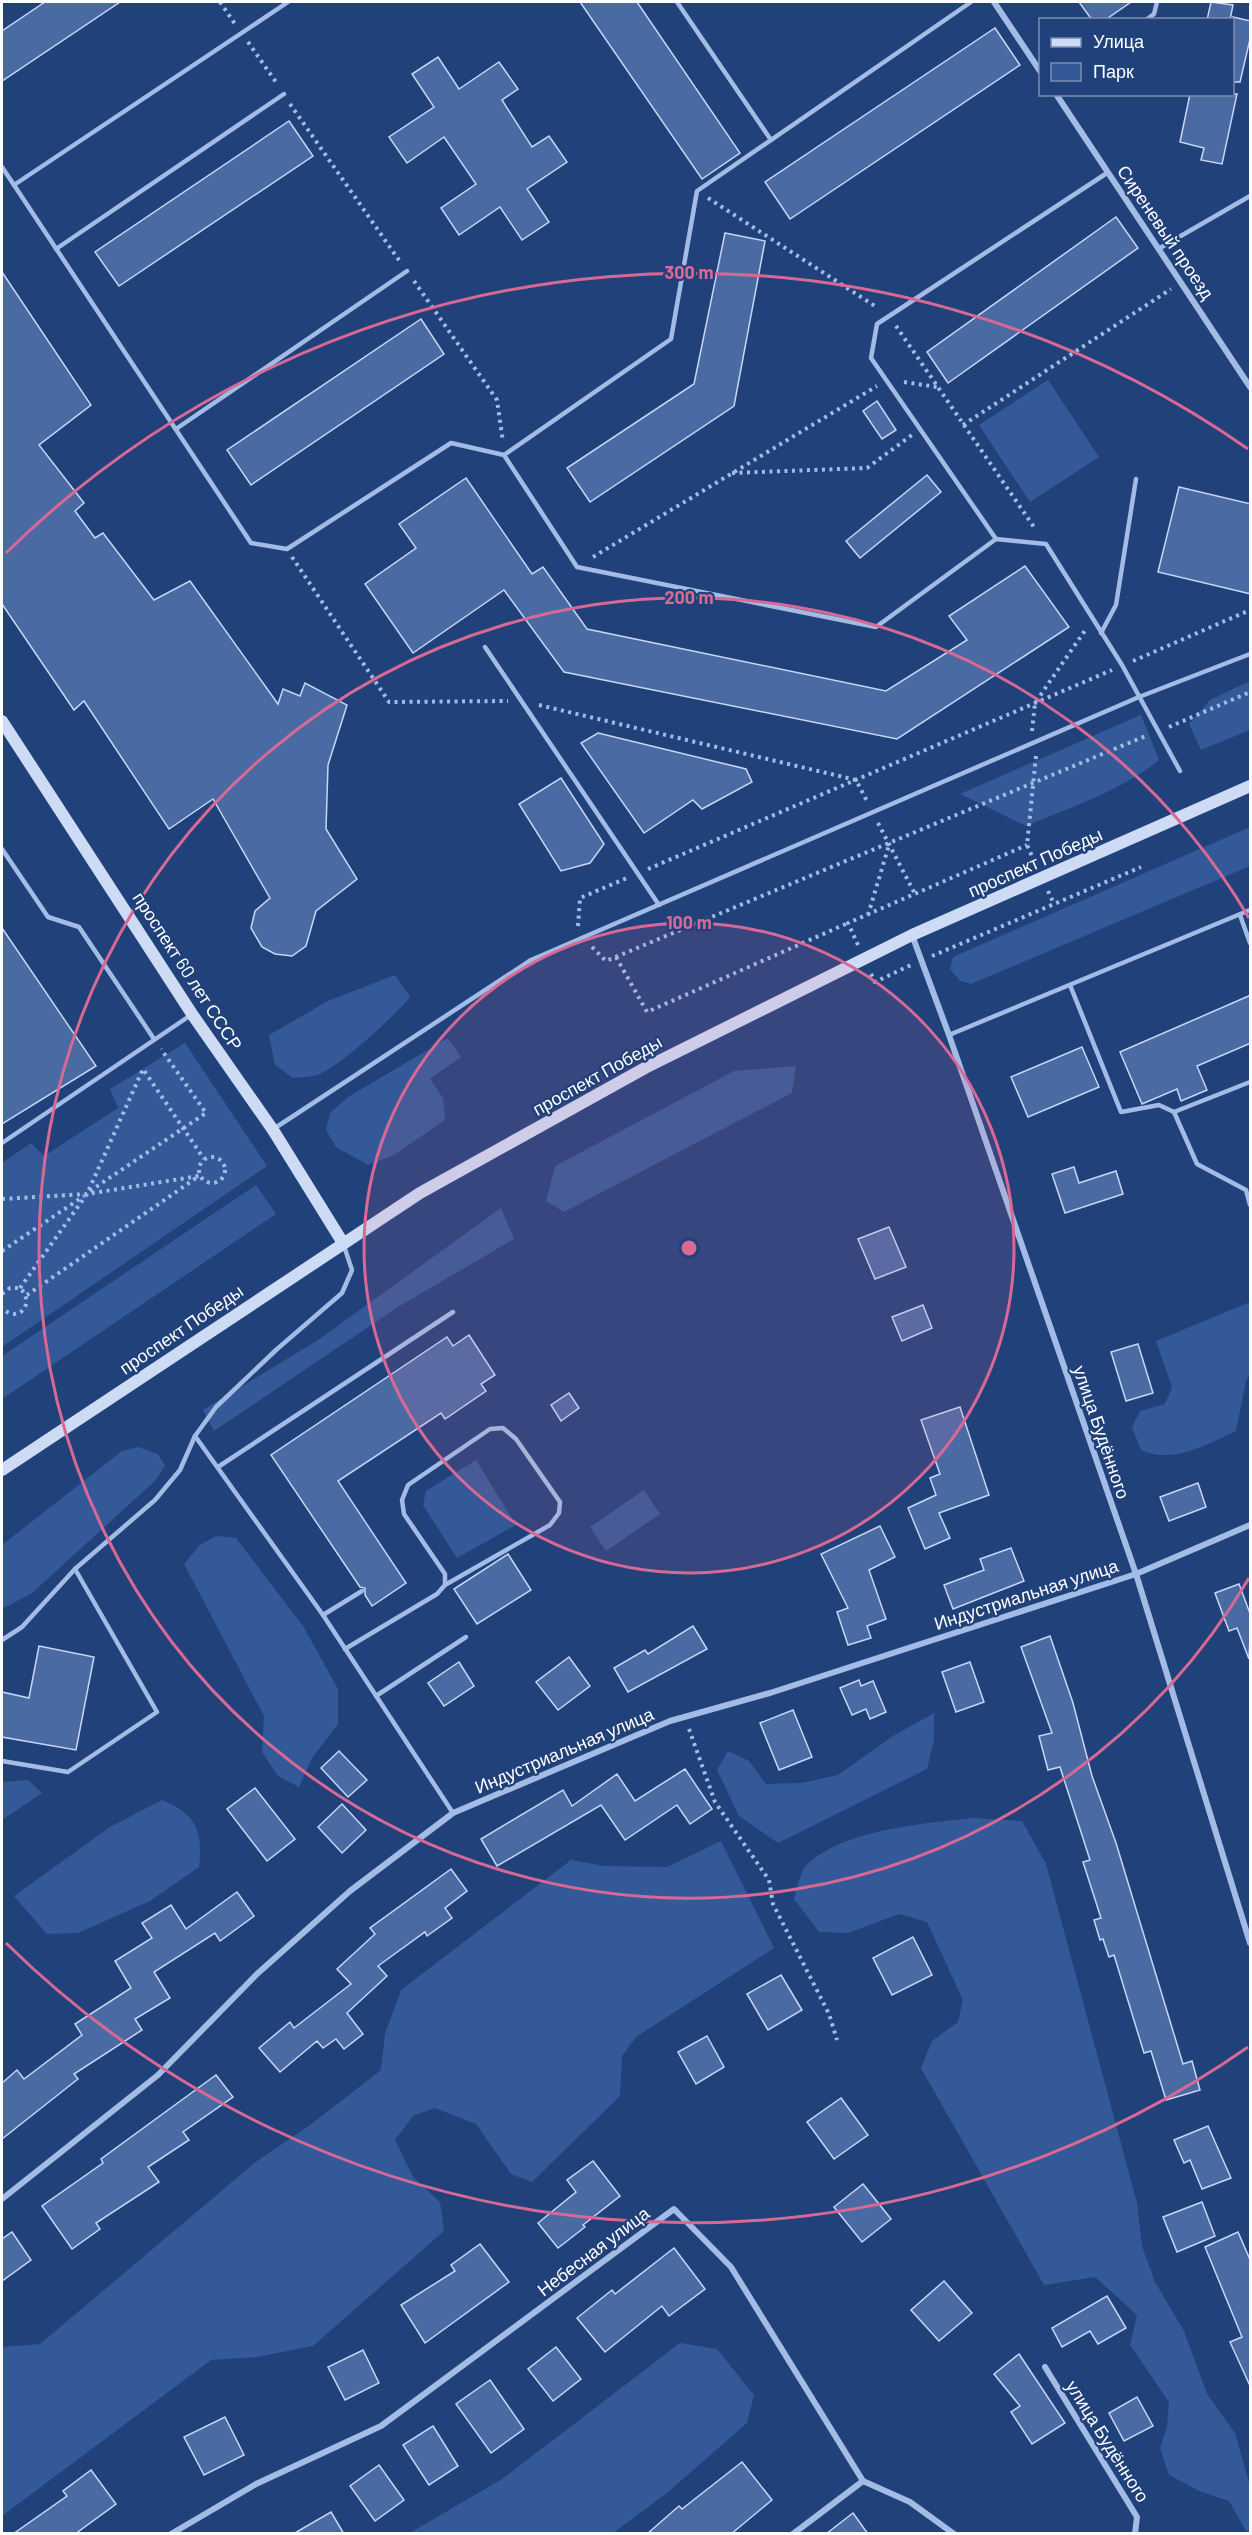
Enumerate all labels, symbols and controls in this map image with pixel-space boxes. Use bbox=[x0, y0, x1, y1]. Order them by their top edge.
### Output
legend bbox=[1039, 18, 1234, 96]
text: Улица bbox=[1093, 30, 1145, 52]
text: Парк bbox=[1093, 60, 1134, 82]
street label: Сиреневый проезд bbox=[1113, 161, 1219, 304]
text: 300 m bbox=[665, 261, 713, 283]
text: 200 m bbox=[664, 586, 714, 608]
street label: проспект Победы bbox=[964, 823, 1106, 901]
street label: проспект 60 лет СССР bbox=[129, 888, 247, 1054]
text: 100 m bbox=[666, 911, 712, 933]
street label: проспект Победы bbox=[528, 1030, 666, 1120]
centre of rings bbox=[679, 1238, 699, 1258]
street label: проспект Победы bbox=[115, 1279, 247, 1379]
street label: улица Будённого bbox=[1069, 1362, 1135, 1502]
street label: Индустриальная улица bbox=[931, 1554, 1122, 1634]
street label: Индустриальная улица bbox=[471, 1702, 658, 1798]
street label: Небесная улица bbox=[533, 2201, 654, 2300]
street label: улица Будённого bbox=[1062, 2376, 1154, 2506]

